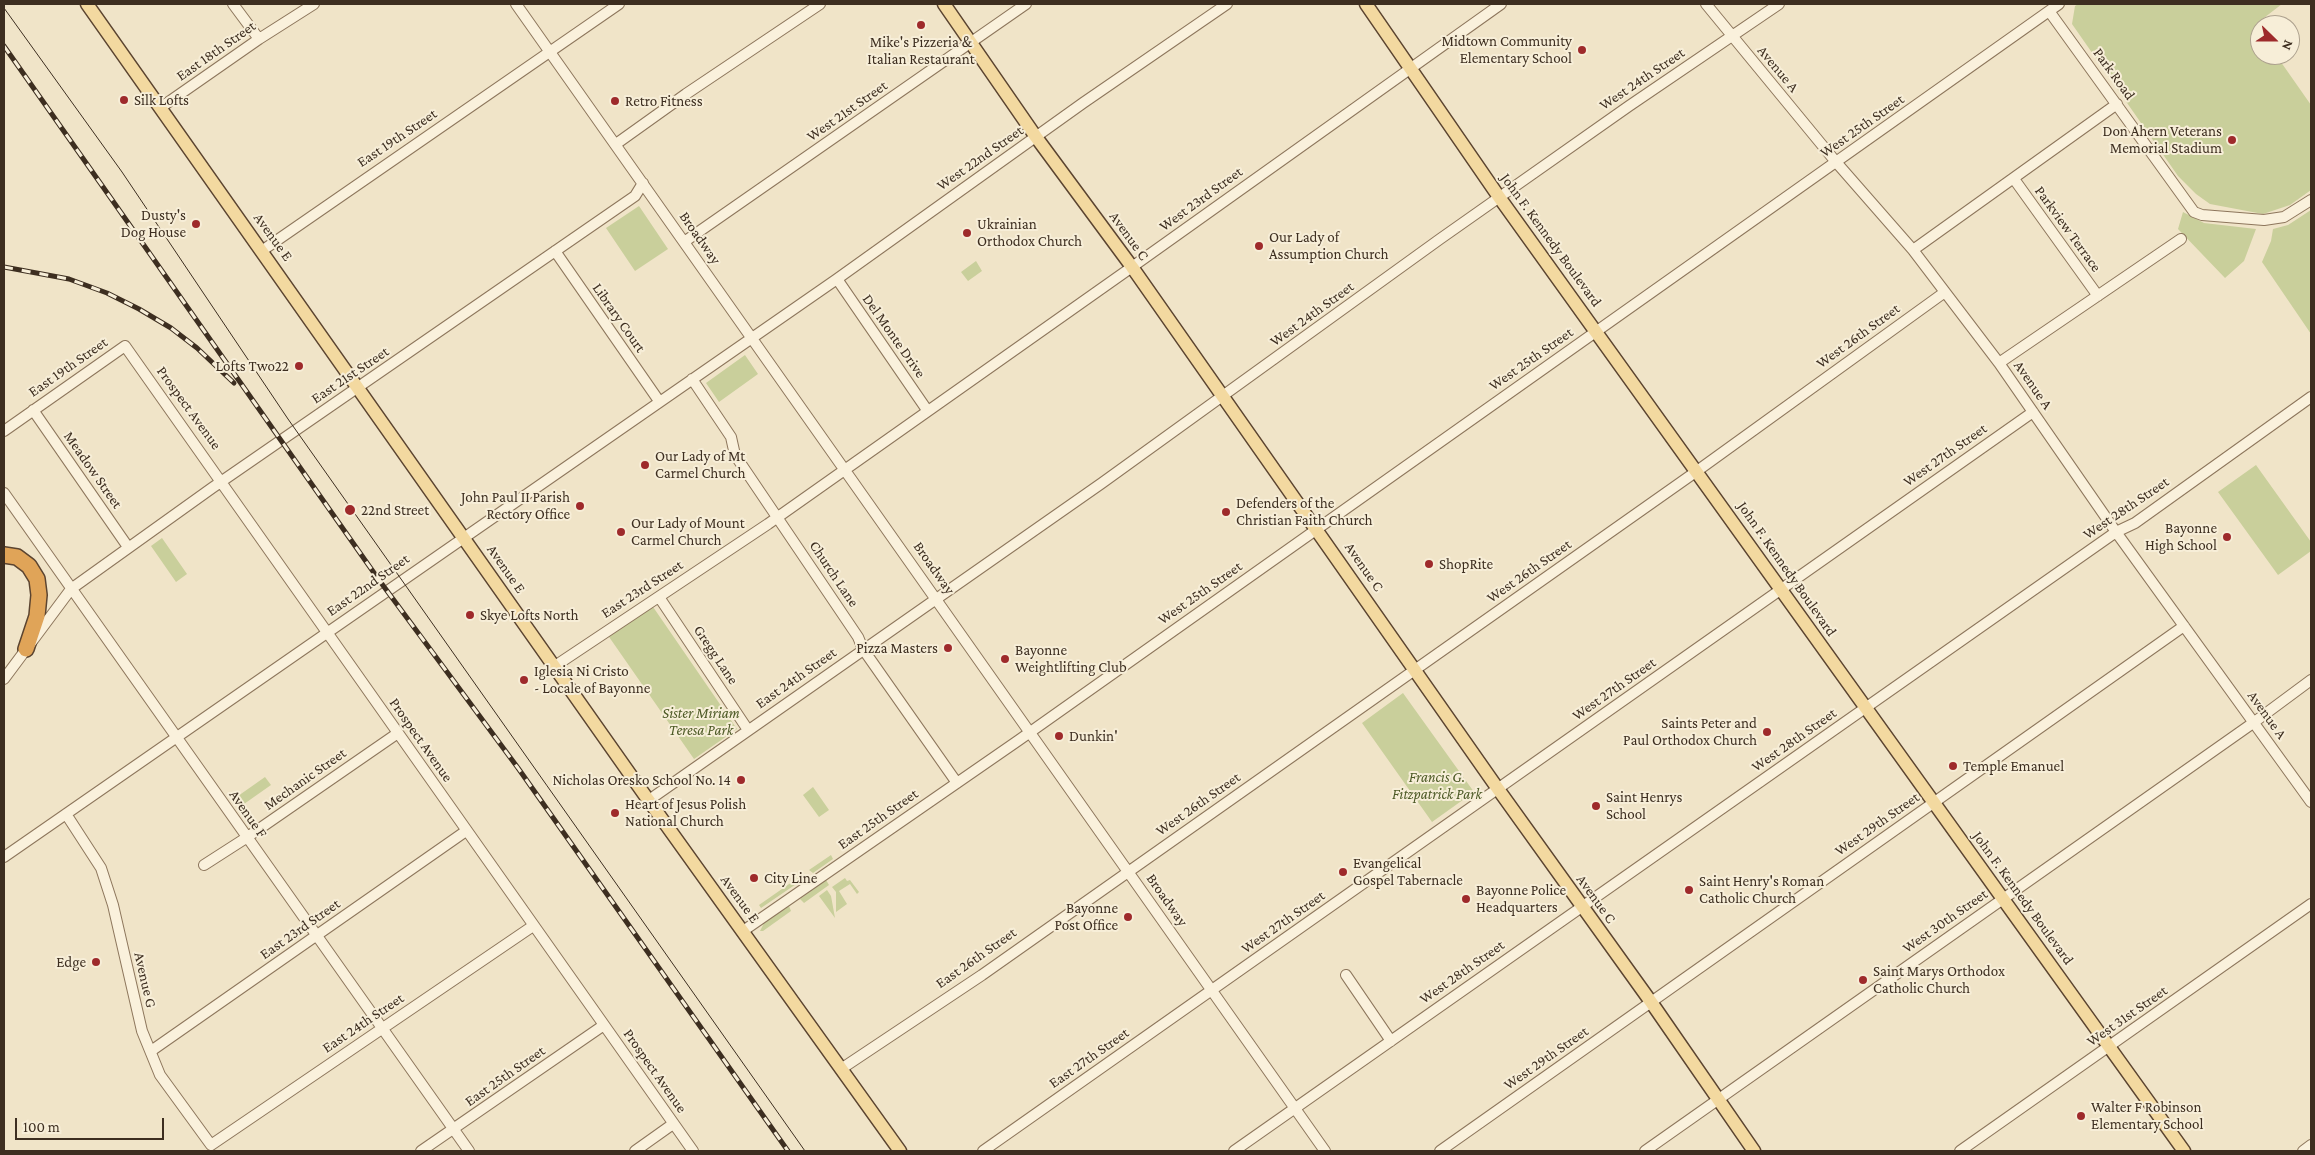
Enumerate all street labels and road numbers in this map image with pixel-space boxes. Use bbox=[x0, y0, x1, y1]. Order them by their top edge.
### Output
street label: East 18th Street bbox=[173, 17, 259, 85]
street label: Avenue A bbox=[1753, 42, 1803, 96]
street label: West 24th Street bbox=[1596, 44, 1688, 114]
street label: Park Road bbox=[2089, 44, 2139, 104]
street label: West 21st Street bbox=[803, 77, 891, 145]
street label: West 25th Street bbox=[1816, 90, 1908, 162]
street label: East 19th Street bbox=[354, 105, 440, 171]
street label: West 22nd Street bbox=[933, 122, 1027, 194]
street label: West 23rd Street bbox=[1156, 163, 1246, 235]
street label: John F. Kennedy Boulevard bbox=[1497, 170, 1605, 310]
street label: Parkview Terrace bbox=[2031, 182, 2105, 276]
street label: Broadway bbox=[675, 208, 725, 268]
street label: Avenue C bbox=[1105, 208, 1153, 264]
street label: Avenue E bbox=[250, 209, 296, 265]
street label: West 24th Street bbox=[1267, 278, 1357, 350]
street label: Library Court bbox=[588, 280, 650, 356]
street label: Del Monte Drive bbox=[858, 291, 930, 381]
street label: West 26th Street bbox=[1813, 300, 1903, 372]
street label: West 25th Street bbox=[1485, 323, 1577, 395]
street label: East 19th Street bbox=[25, 333, 111, 401]
street label: East 21st Street bbox=[308, 342, 392, 408]
street label: Avenue A bbox=[2010, 357, 2056, 413]
street label: Prospect Avenue bbox=[153, 363, 225, 453]
street label: West 27th Street bbox=[1900, 419, 1990, 491]
street label: Meadow Street bbox=[60, 428, 126, 512]
street label: West 28th Street bbox=[2080, 473, 2172, 543]
street label: John F. Kennedy Boulevard bbox=[1734, 498, 1840, 640]
street label: West 26th Street bbox=[1483, 535, 1575, 607]
street label: Church Lane bbox=[805, 537, 863, 611]
street label: Broadway bbox=[909, 538, 959, 598]
street label: Avenue C bbox=[1341, 539, 1387, 595]
street label: Avenue E bbox=[483, 541, 529, 597]
street label: East 22nd Street bbox=[323, 550, 413, 620]
street label: East 23rd Street bbox=[598, 556, 686, 622]
street label: West 25th Street bbox=[1154, 557, 1246, 629]
street label: Gregg Lane bbox=[690, 622, 742, 688]
street label: East 24th Street bbox=[752, 644, 840, 712]
street label: West 27th Street bbox=[1569, 653, 1659, 725]
street label: Avenue A bbox=[2243, 687, 2291, 743]
street label: Prospect Avenue bbox=[385, 694, 457, 786]
street label: West 28th Street bbox=[1748, 704, 1840, 776]
street label: Mechanic Street bbox=[260, 744, 350, 814]
street label: West 26th Street bbox=[1152, 768, 1244, 840]
street label: East 25th Street bbox=[834, 785, 922, 853]
street label: Avenue F bbox=[225, 787, 271, 841]
street label: West 29th Street bbox=[1831, 788, 1923, 860]
street label: John F. Kennedy Boulevard bbox=[1969, 828, 2077, 968]
street label: Broadway bbox=[1142, 870, 1192, 930]
street label: Avenue E bbox=[717, 871, 763, 927]
street label: Avenue C bbox=[1572, 871, 1620, 927]
street label: West 30th Street bbox=[1899, 885, 1991, 957]
street label: West 27th Street bbox=[1238, 886, 1328, 958]
street label: East 23rd Street bbox=[256, 895, 344, 963]
street label: East 26th Street bbox=[932, 924, 1020, 992]
street label: West 28th Street bbox=[1416, 936, 1508, 1008]
street label: Avenue G bbox=[130, 950, 160, 1010]
street label: West 31st Street bbox=[2083, 982, 2171, 1050]
street label: East 24th Street bbox=[319, 989, 407, 1057]
street label: West 29th Street bbox=[1500, 1022, 1592, 1094]
street label: East 27th Street bbox=[1046, 1024, 1132, 1092]
street label: Prospect Avenue bbox=[619, 1025, 691, 1117]
street label: East 25th Street bbox=[461, 1042, 549, 1110]

